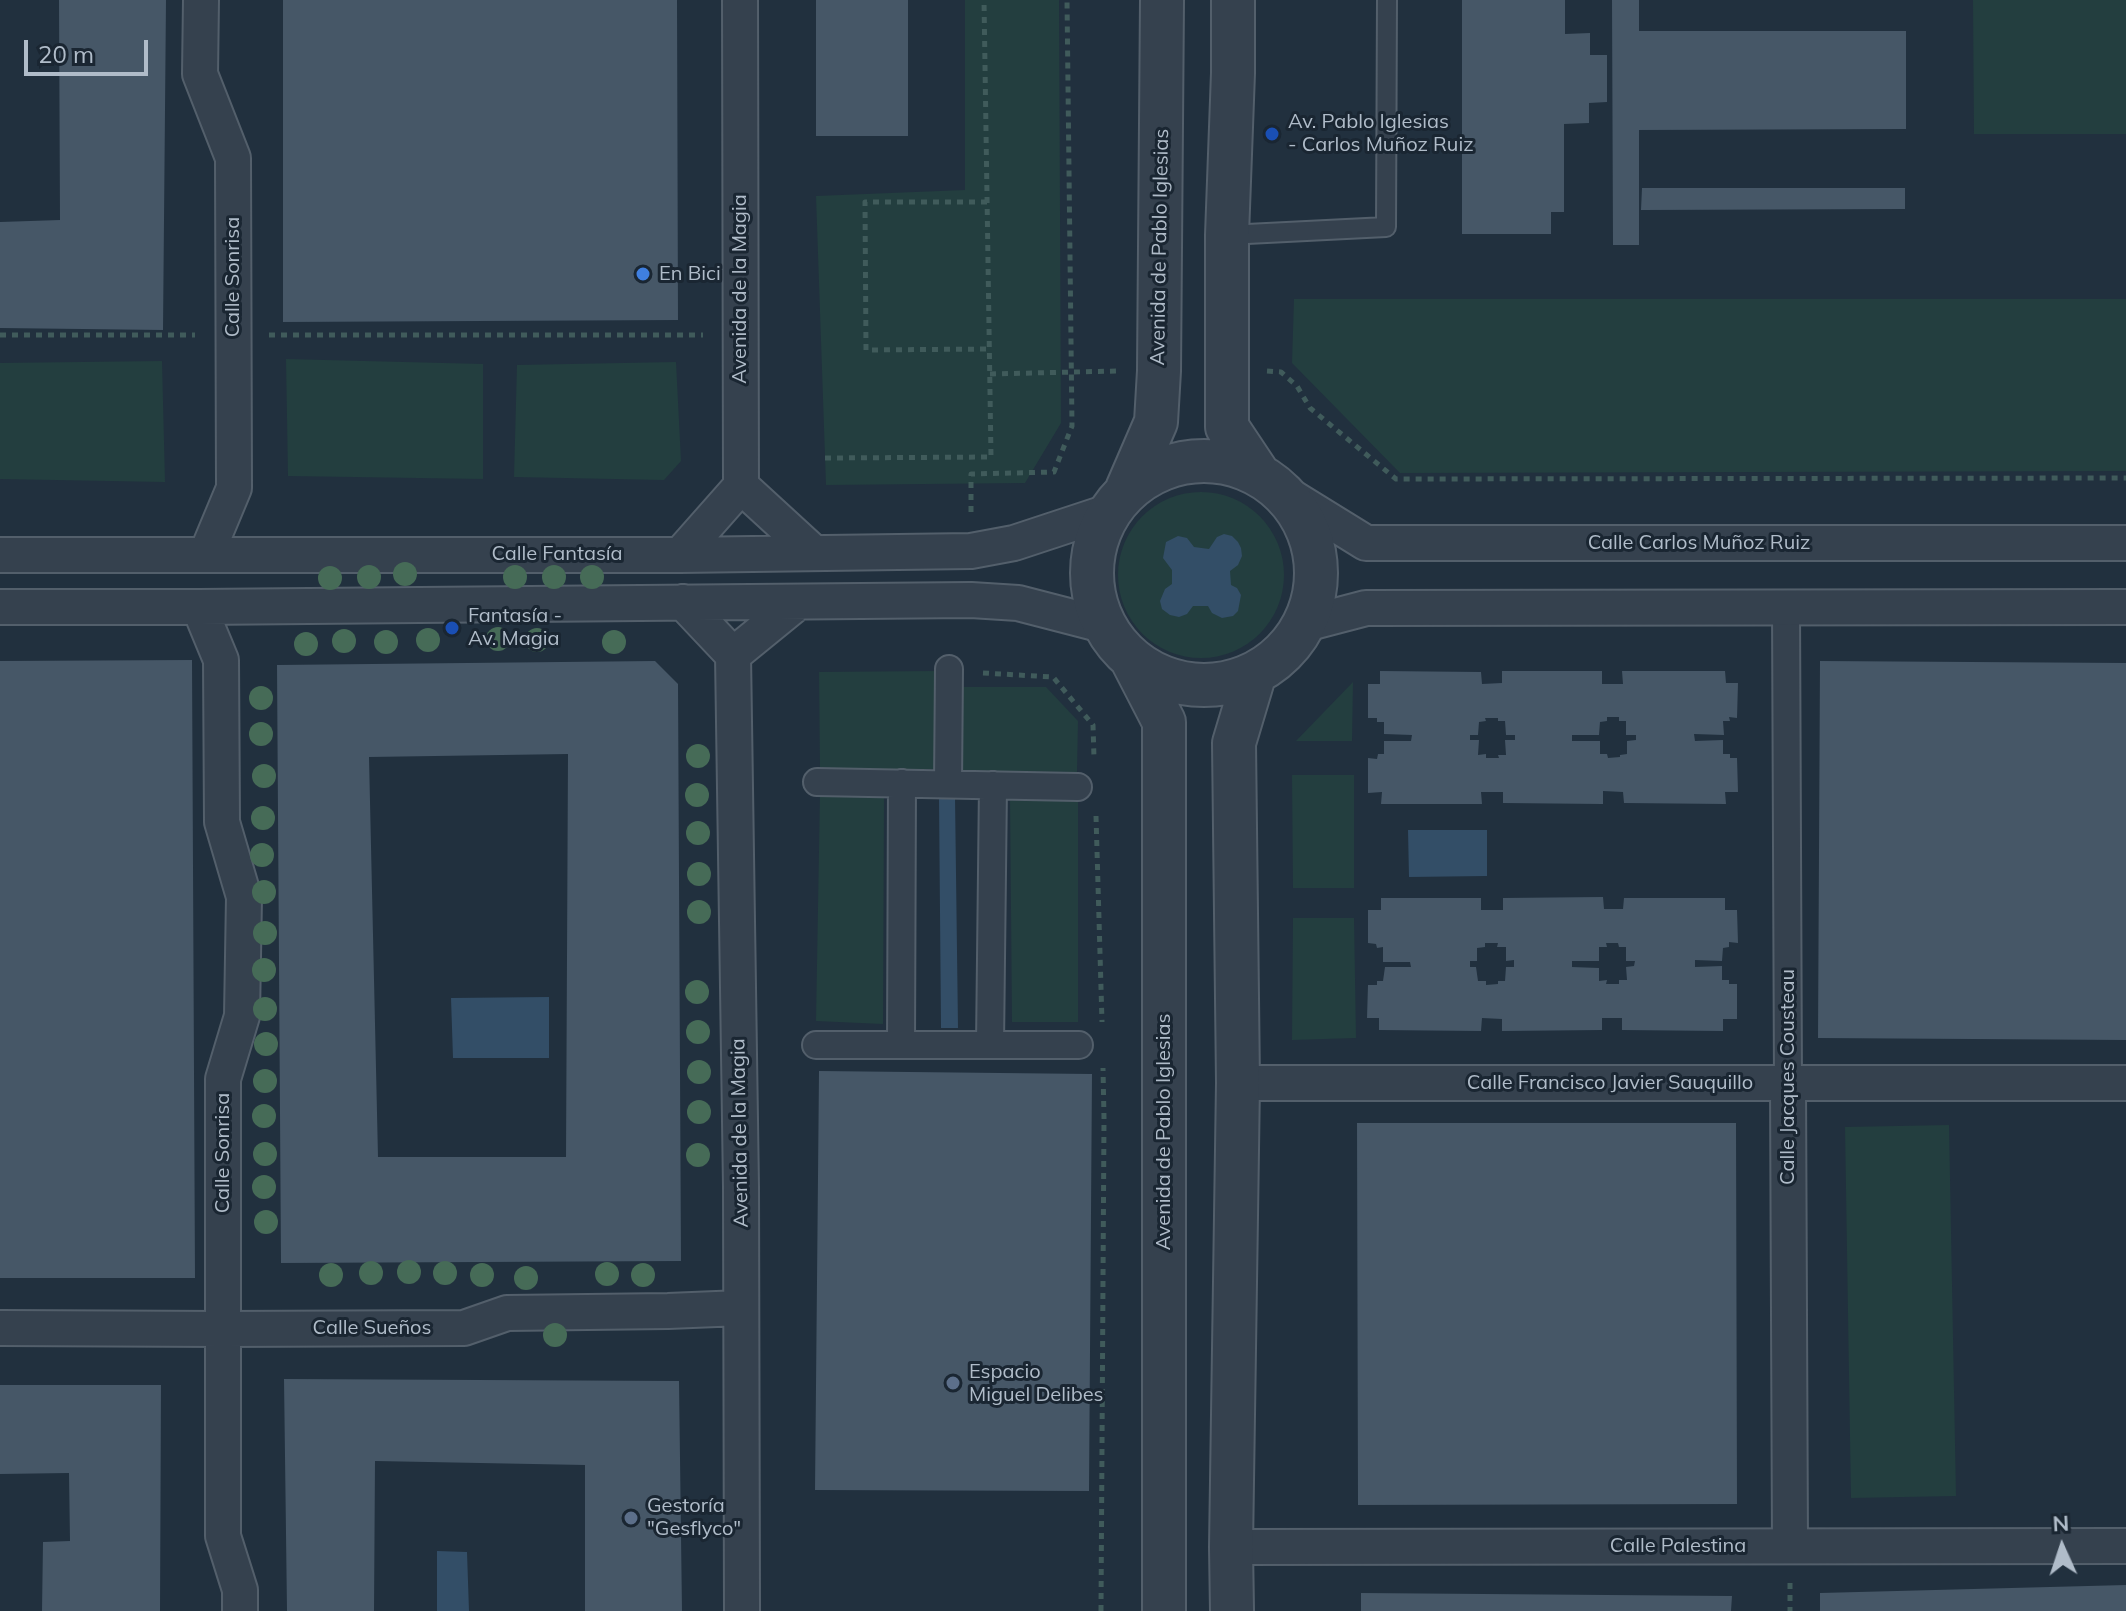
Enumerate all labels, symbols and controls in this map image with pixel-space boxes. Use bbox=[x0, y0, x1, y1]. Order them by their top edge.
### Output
scale bar bbox=[28, 24, 152, 74]
text: 20 m bbox=[38, 39, 94, 69]
place label: Av. Pablo Iglesias - Carlos Muñoz Ruiz bbox=[1288, 110, 1474, 157]
marker: Av. Pablo Iglesias - Carlos Muñoz Ruiz bbox=[1263, 125, 1281, 143]
street label: Avenida de Pablo Iglesias bbox=[1146, 128, 1174, 366]
street label: Avenida de la Magia bbox=[728, 194, 752, 384]
street label: Calle Sonrisa bbox=[221, 217, 245, 337]
place label: En Bici bbox=[659, 262, 721, 286]
marker: En Bici bbox=[634, 265, 652, 283]
street label: Calle Carlos Muñoz Ruiz bbox=[1588, 531, 1810, 555]
street label: Calle Fantasía bbox=[491, 542, 623, 566]
place label: Fantasía - Av. Magia bbox=[468, 604, 562, 651]
marker: Fantasía - Av. Magia bbox=[443, 619, 461, 637]
street label: Calle Jacques Cousteau bbox=[1776, 969, 1800, 1185]
street label: Avenida de Pablo Iglesias bbox=[1152, 1014, 1176, 1250]
street label: Avenida de la Magia bbox=[726, 1038, 754, 1228]
street label: Calle Francisco Javier Sauquillo bbox=[1467, 1071, 1753, 1095]
street label: Calle Sonrisa bbox=[211, 1093, 235, 1213]
street label: Calle Sueños bbox=[313, 1316, 431, 1340]
place label: Espacio Miguel Delibes bbox=[969, 1360, 1104, 1407]
marker: Espacio Miguel Delibes bbox=[944, 1374, 962, 1392]
place label: Gestoría "Gesflyco" bbox=[647, 1494, 741, 1541]
north arrow bbox=[2022, 1507, 2102, 1587]
marker: Gestoría "Gesflyco" bbox=[622, 1509, 640, 1527]
text: N bbox=[2052, 1509, 2070, 1537]
street label: Calle Palestina bbox=[1610, 1534, 1746, 1558]

